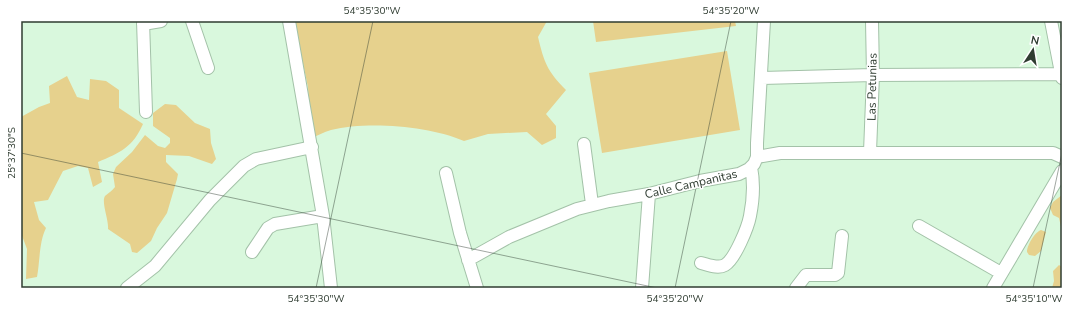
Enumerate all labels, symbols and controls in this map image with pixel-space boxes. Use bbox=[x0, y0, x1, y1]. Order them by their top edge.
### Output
text: 54°35'30"W bbox=[344, 4, 400, 18]
text: 54°35'20"W bbox=[703, 4, 759, 18]
north arrow bbox=[1013, 30, 1053, 70]
text: N bbox=[1029, 33, 1041, 49]
street label: Las Petunias bbox=[863, 53, 881, 121]
text: 25°37'30"S bbox=[5, 127, 19, 179]
street label: Calle Campanitas bbox=[643, 166, 739, 202]
text: 54°35'30"W bbox=[288, 292, 344, 306]
text: 54°35'20"W bbox=[647, 292, 703, 306]
text: 54°35'10"W bbox=[1006, 292, 1062, 306]

